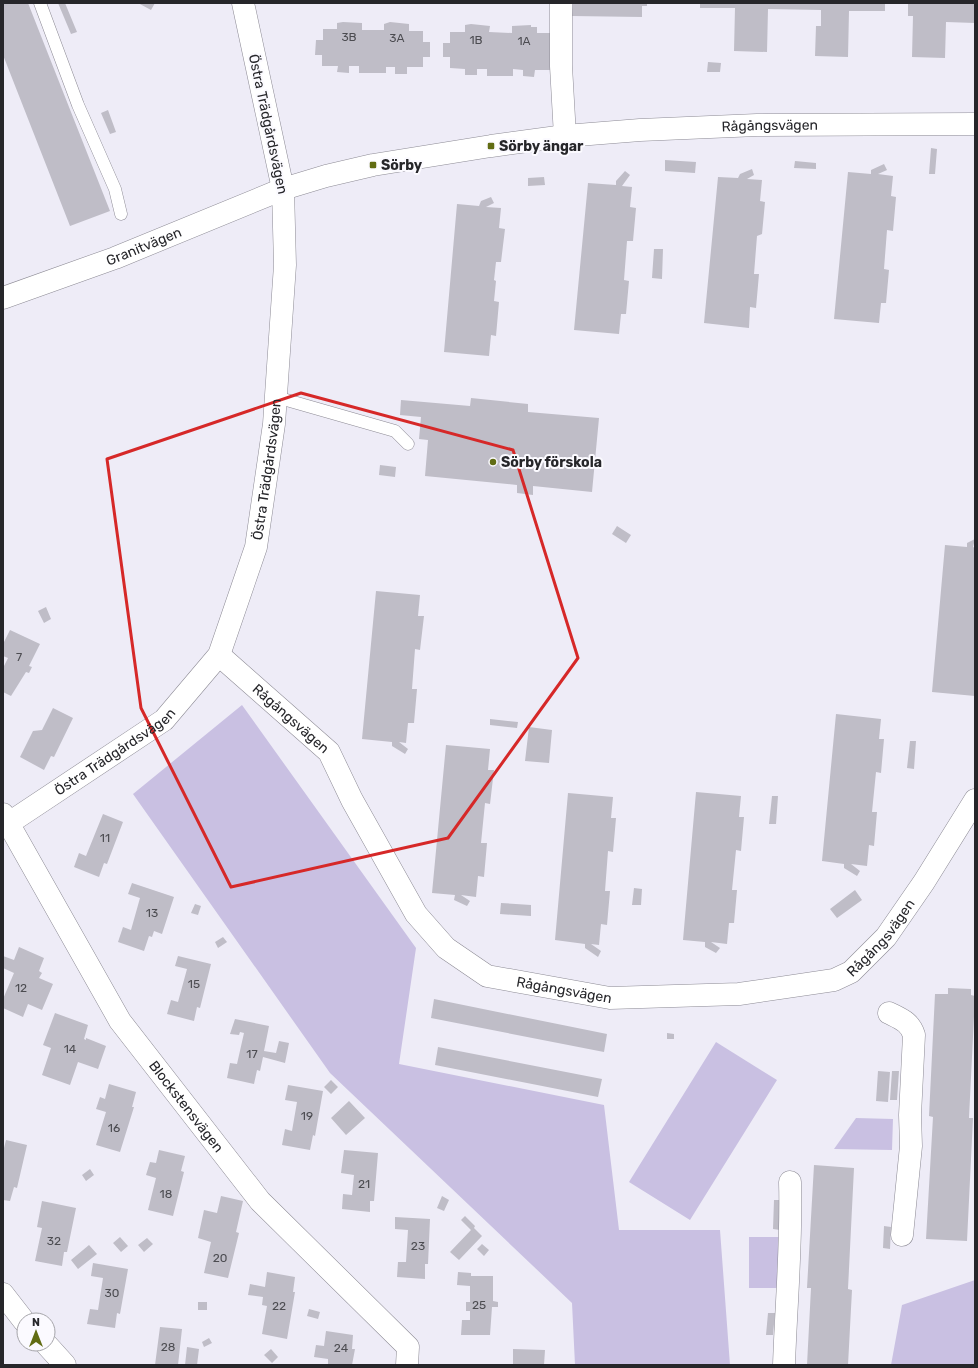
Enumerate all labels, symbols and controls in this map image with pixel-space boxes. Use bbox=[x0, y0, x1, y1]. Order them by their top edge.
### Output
house number: 3B bbox=[341, 30, 357, 44]
house number: 3A bbox=[389, 31, 405, 45]
house number: 1B bbox=[469, 33, 483, 47]
house number: 1A bbox=[517, 34, 531, 48]
street label: Östra Trädgårdsvägen bbox=[245, 52, 291, 196]
street label: Rågångsvägen bbox=[721, 116, 818, 135]
place label: Sörby ängar bbox=[499, 138, 584, 155]
marker: Sörby ängar bbox=[486, 141, 496, 151]
place label: Sörby bbox=[381, 157, 423, 174]
marker: Sörby bbox=[368, 160, 378, 170]
street label: Granitvägen bbox=[104, 223, 184, 269]
street label: Östra Trädgårdsvägen bbox=[249, 398, 284, 541]
place label: Sörby förskola bbox=[501, 454, 602, 471]
marker: Sörby förskola bbox=[488, 457, 498, 467]
house number: 7 bbox=[16, 650, 22, 664]
street label: Rågångsvägen bbox=[249, 680, 333, 757]
street label: Östra Trädgårdsvägen bbox=[51, 704, 179, 799]
house number: 11 bbox=[100, 831, 110, 845]
street label: Rågångsvägen bbox=[843, 896, 918, 980]
house number: 13 bbox=[146, 906, 158, 920]
street label: Rågångsvägen bbox=[515, 973, 613, 1007]
house number: 15 bbox=[188, 977, 200, 991]
house number: 12 bbox=[15, 981, 27, 995]
house number: 14 bbox=[64, 1042, 77, 1056]
house number: 17 bbox=[246, 1047, 258, 1061]
street label: Blockstensvägen bbox=[146, 1057, 227, 1156]
house number: 19 bbox=[301, 1109, 313, 1123]
house number: 16 bbox=[108, 1121, 120, 1135]
house number: 21 bbox=[358, 1177, 370, 1191]
house number: 18 bbox=[160, 1187, 172, 1201]
house number: 32 bbox=[47, 1234, 61, 1248]
house number: 23 bbox=[411, 1239, 425, 1253]
house number: 20 bbox=[213, 1251, 227, 1265]
house number: 30 bbox=[105, 1286, 119, 1300]
house number: 25 bbox=[472, 1298, 486, 1312]
house number: 22 bbox=[272, 1299, 286, 1313]
north arrow bbox=[16, 1312, 56, 1352]
text: N bbox=[32, 1316, 40, 1329]
house number: 28 bbox=[161, 1340, 175, 1354]
house number: 24 bbox=[334, 1341, 349, 1355]

